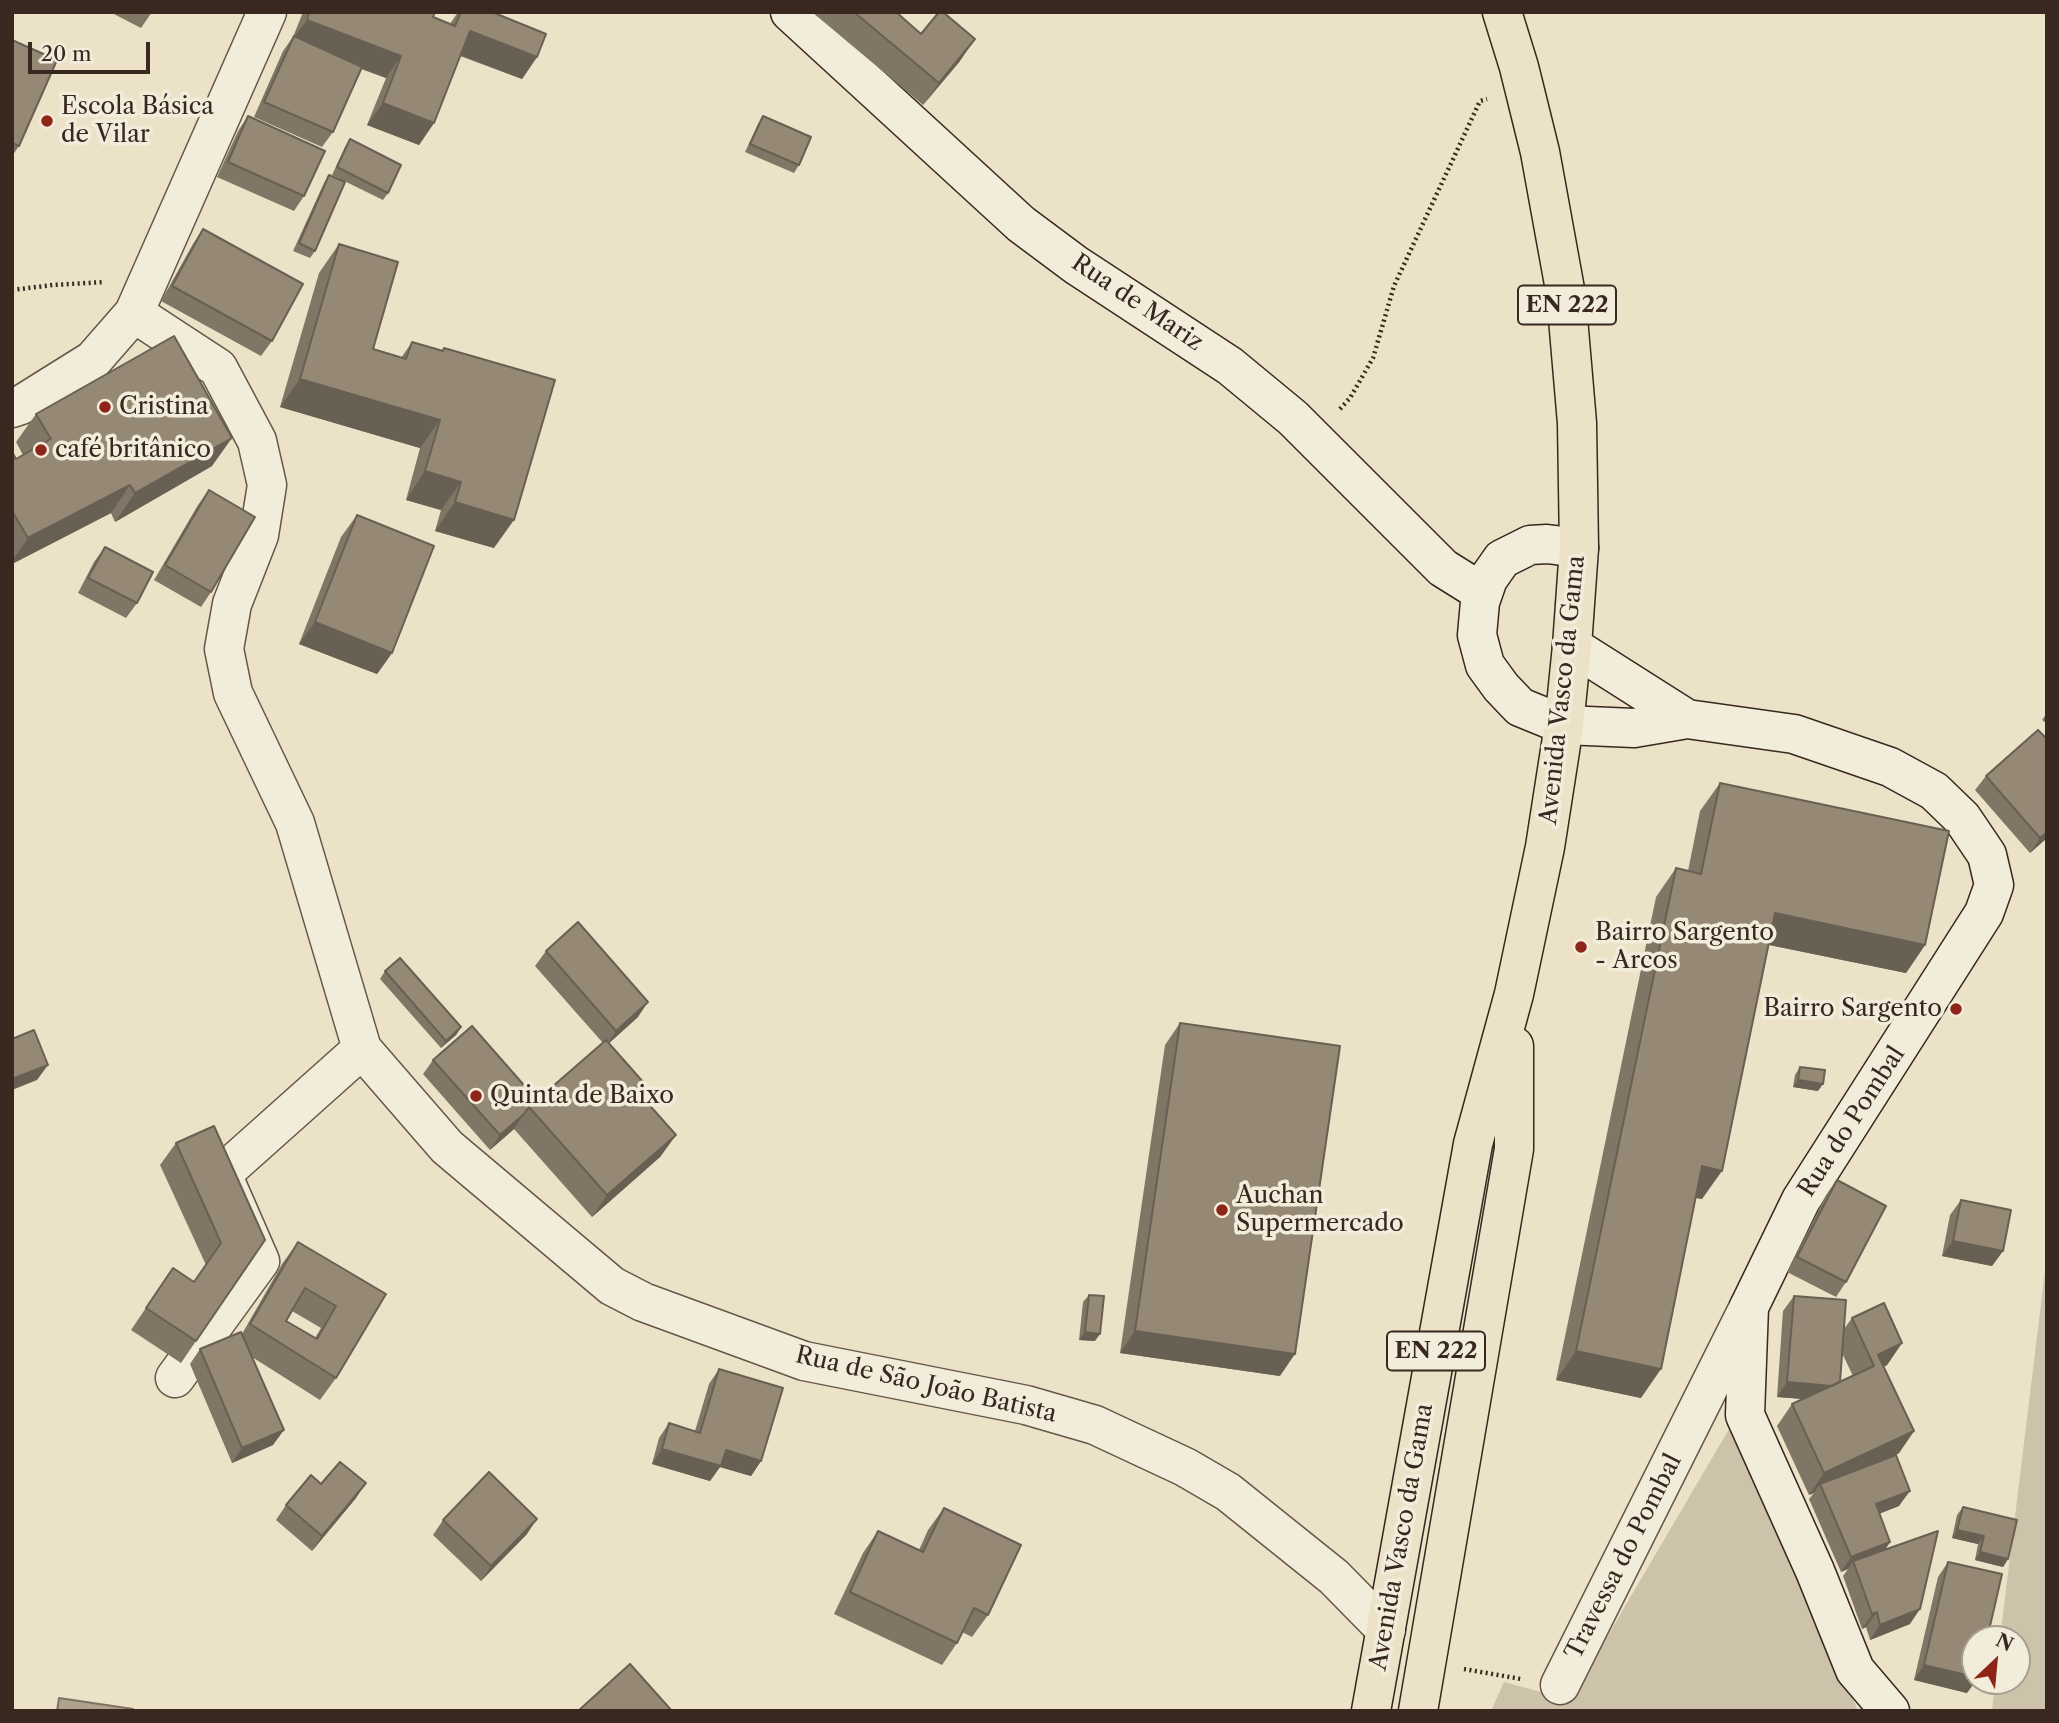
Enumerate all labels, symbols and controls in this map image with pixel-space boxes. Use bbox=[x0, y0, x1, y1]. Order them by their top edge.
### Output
scale bar bbox=[32, 28, 154, 72]
text: 20 m bbox=[41, 41, 92, 66]
place label: Escola Básica de Vilar bbox=[61, 93, 214, 149]
marker: Escola Básica de Vilar bbox=[39, 113, 55, 129]
street label: Rua de Mariz bbox=[1066, 248, 1208, 358]
road number: EN 222 bbox=[1518, 286, 1616, 324]
place label: Cristina bbox=[119, 393, 209, 421]
marker: Cristina bbox=[97, 399, 113, 415]
place label: café britânico bbox=[55, 436, 211, 464]
marker: café britânico bbox=[33, 442, 49, 458]
street label: Avenida Vasco da Gama bbox=[1535, 554, 1591, 826]
place label: Bairro Sargento - Arcos bbox=[1595, 919, 1774, 975]
marker: Bairro Sargento - Arcos bbox=[1573, 939, 1589, 955]
place label: Bairro Sargento bbox=[1763, 995, 1942, 1023]
marker: Bairro Sargento bbox=[1948, 1001, 1964, 1017]
street label: Rua do Pombal bbox=[1793, 1041, 1911, 1203]
place label: Quinta de Baixo bbox=[490, 1082, 674, 1110]
marker: Quinta de Baixo bbox=[468, 1088, 484, 1104]
place label: Auchan Supermercado bbox=[1236, 1182, 1404, 1238]
marker: Auchan Supermercado bbox=[1214, 1202, 1230, 1218]
road number: EN 222 bbox=[1387, 1332, 1485, 1370]
street label: Rua de São João Batista bbox=[793, 1341, 1059, 1429]
street label: Avenida Vasco da Gama bbox=[1364, 1401, 1440, 1673]
street label: Travessa do Pombal bbox=[1560, 1450, 1688, 1664]
north arrow bbox=[1961, 1625, 2031, 1695]
text: N bbox=[1992, 1629, 2017, 1656]

